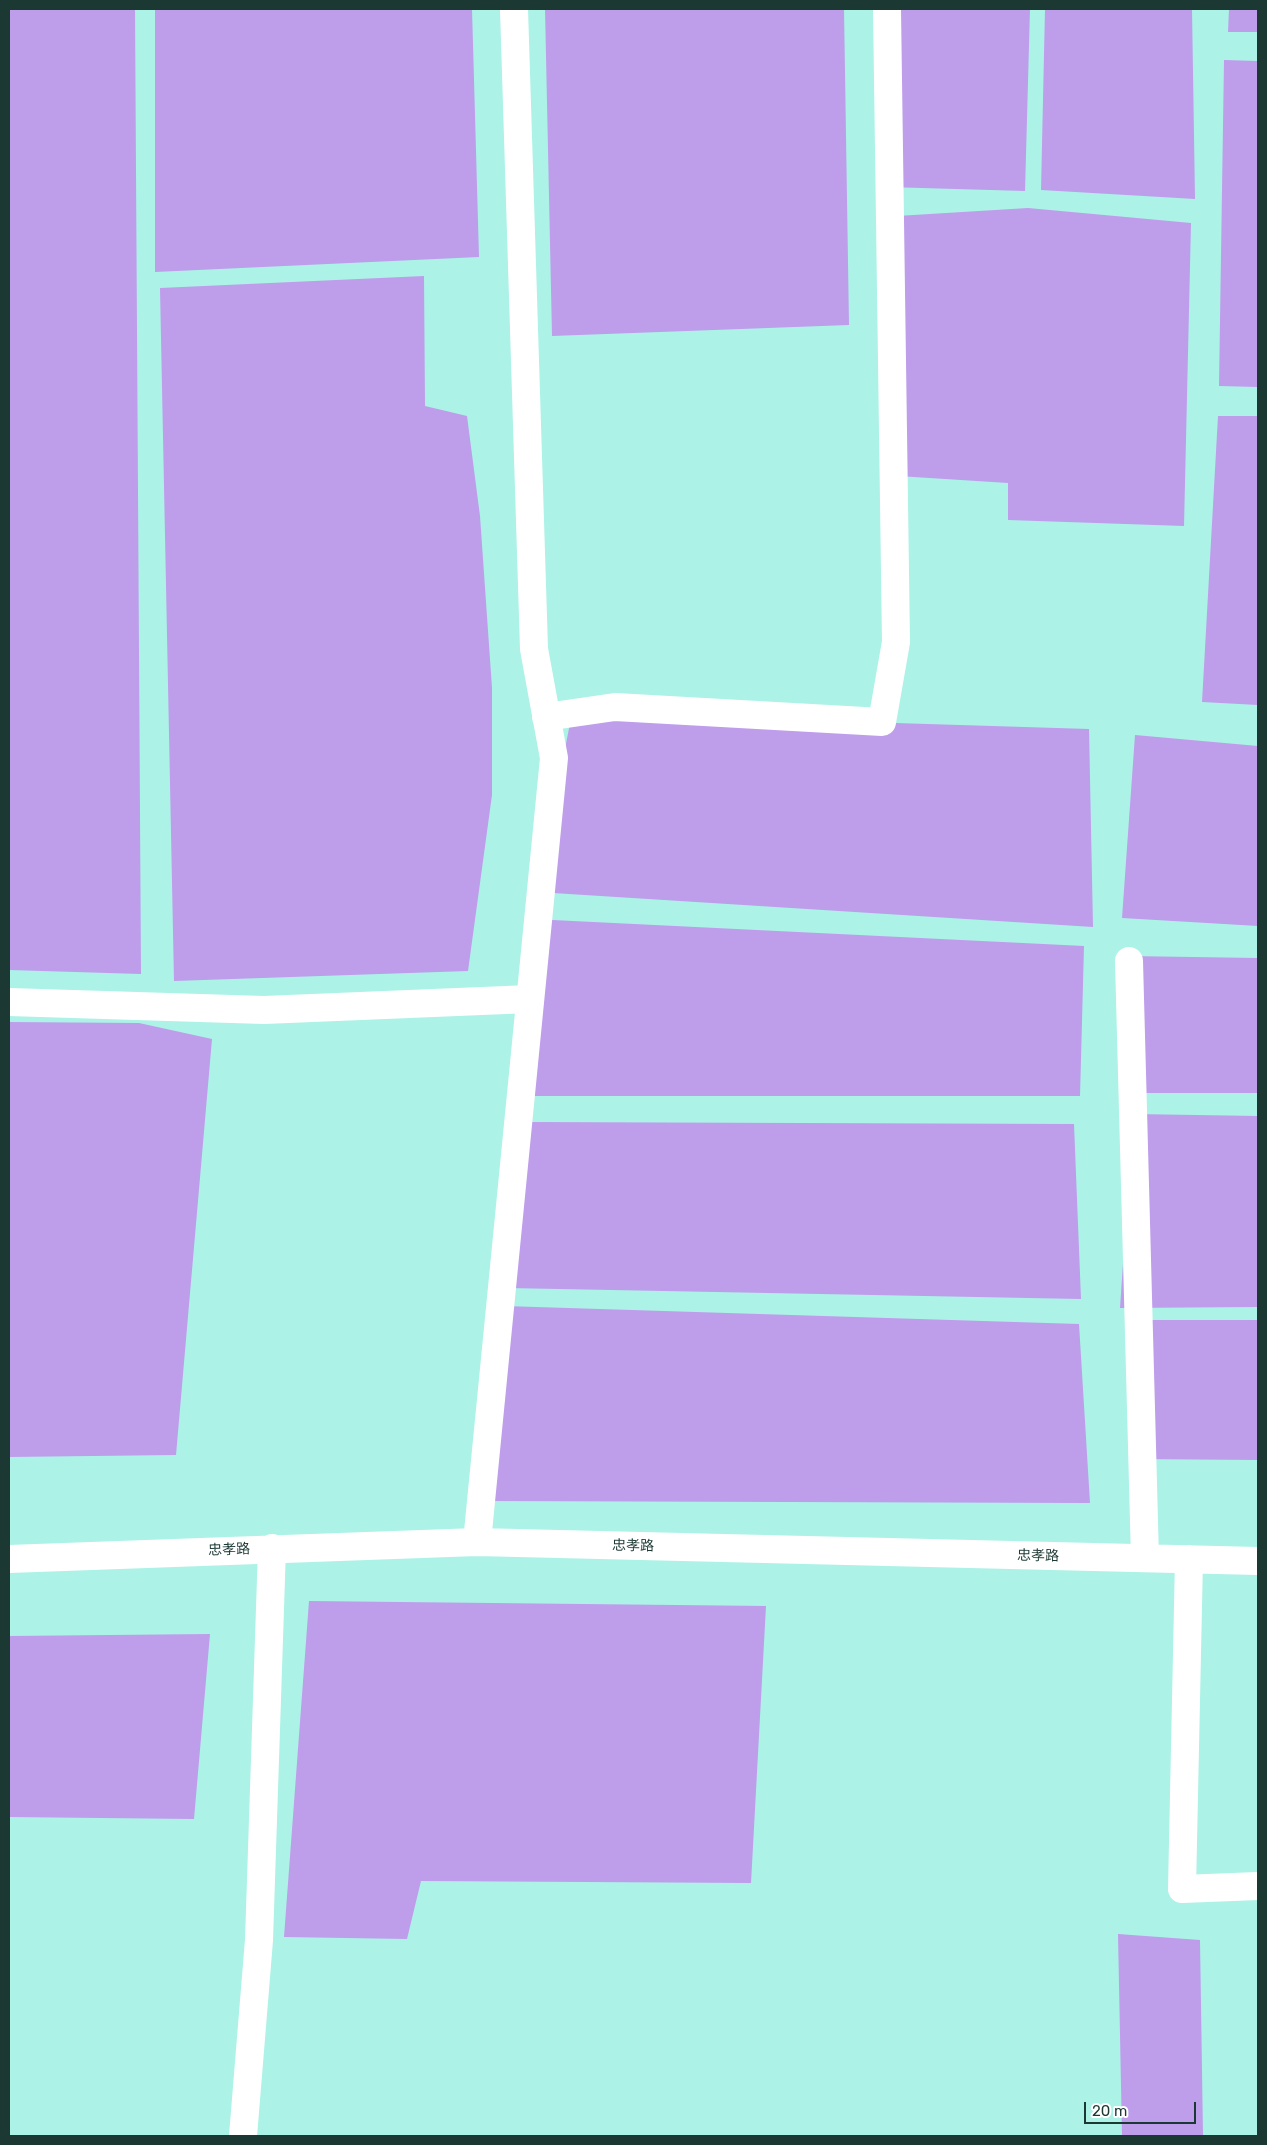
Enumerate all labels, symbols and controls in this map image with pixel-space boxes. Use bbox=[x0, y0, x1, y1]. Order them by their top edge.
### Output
street label: 忠孝路 bbox=[612, 1537, 654, 1555]
street label: 忠孝路 bbox=[208, 1541, 250, 1559]
street label: 忠孝路 bbox=[1017, 1547, 1059, 1565]
scale bar bbox=[1087, 2092, 1200, 2124]
text: 20 m bbox=[1092, 2102, 1127, 2120]

